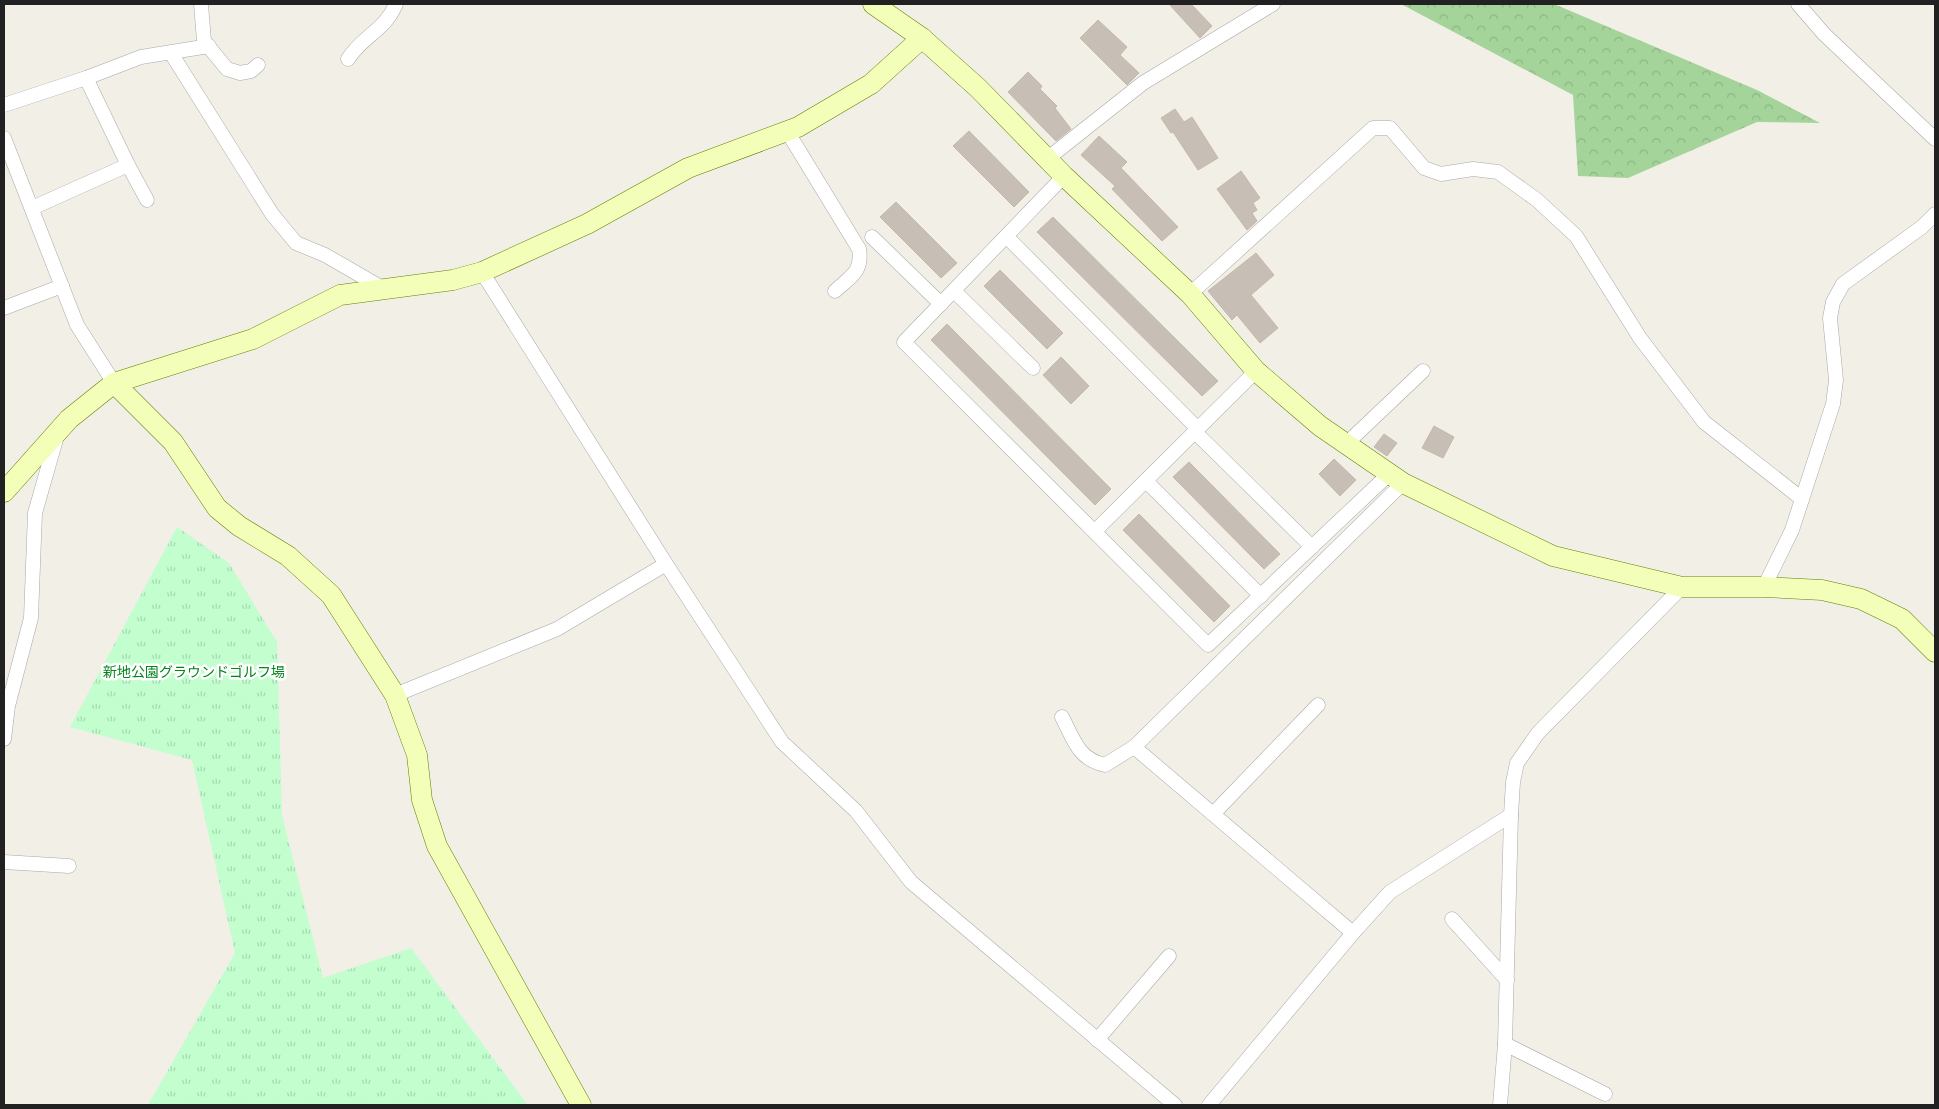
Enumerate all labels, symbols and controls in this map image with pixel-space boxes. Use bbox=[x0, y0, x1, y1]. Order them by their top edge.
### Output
park label: 新地公園グラウンドゴルフ場 bbox=[103, 663, 285, 681]

